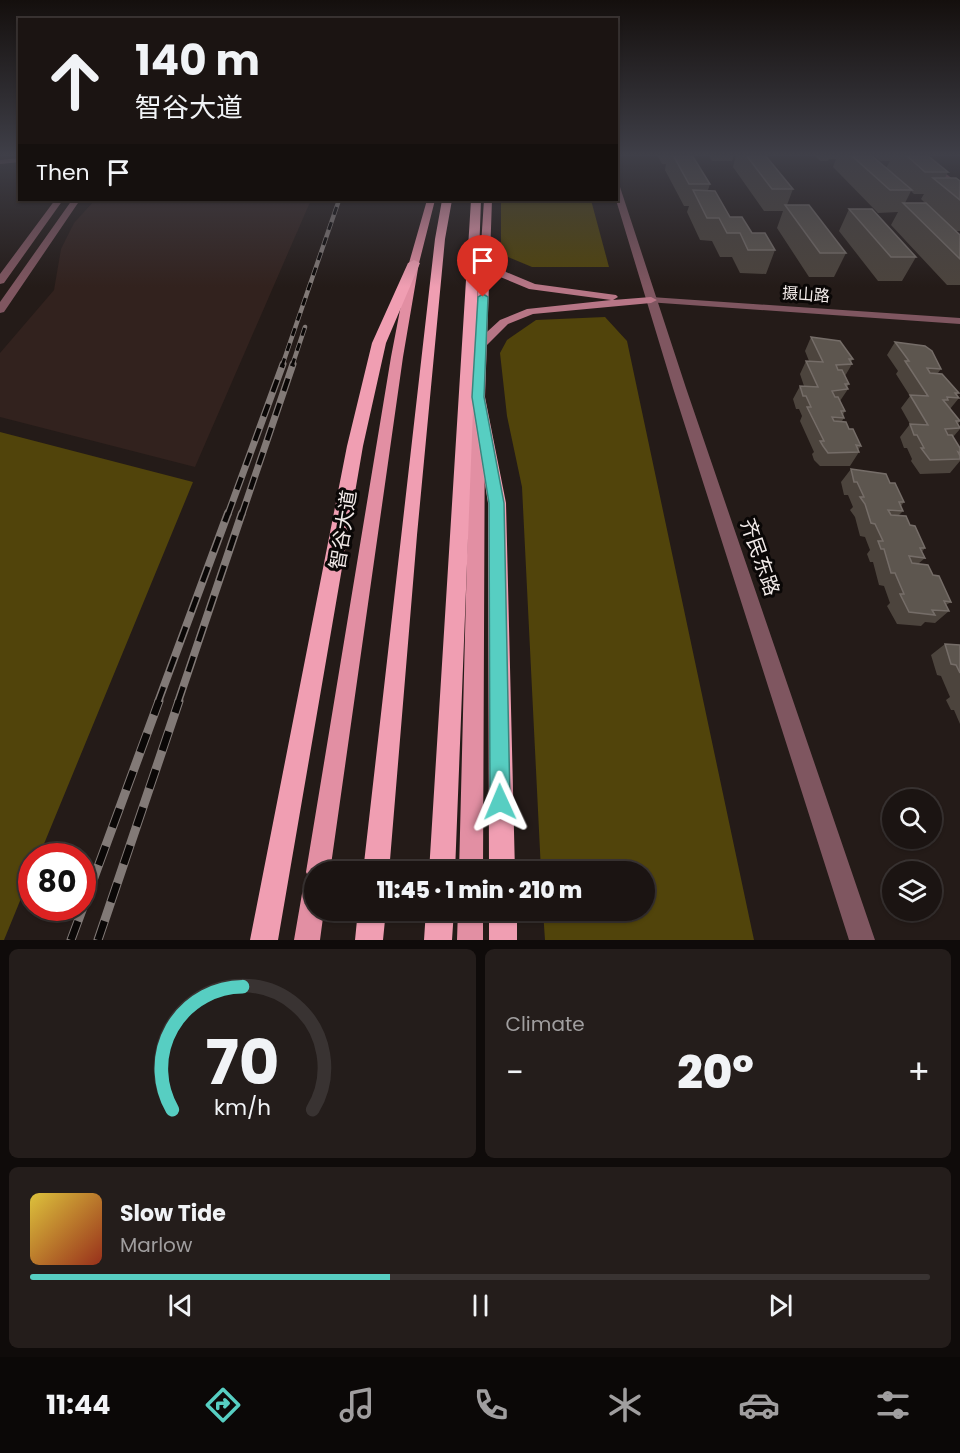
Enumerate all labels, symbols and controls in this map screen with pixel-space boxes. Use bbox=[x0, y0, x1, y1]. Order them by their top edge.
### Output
text: 140 m bbox=[135, 31, 260, 90]
icon: ahead bbox=[36, 42, 114, 120]
text: 智谷大道 bbox=[135, 89, 243, 126]
icon: arrive bbox=[102, 156, 135, 189]
text: Then bbox=[36, 157, 90, 188]
pin bbox=[457, 235, 508, 297]
icon: arrive bbox=[466, 244, 499, 277]
street label: 摄山路 bbox=[781, 281, 831, 308]
street label: 智谷大道 bbox=[323, 488, 363, 572]
street label: 齐民东路 bbox=[734, 515, 786, 599]
position arrow bbox=[468, 770, 532, 834]
map controls bbox=[882, 789, 942, 921]
button: search bbox=[882, 789, 942, 849]
speed limit sign: 80 bbox=[18, 843, 96, 921]
button: layers bbox=[882, 861, 942, 921]
text: 11:45 · 1 min · 210 m bbox=[377, 875, 582, 906]
text: Climate bbox=[506, 1010, 585, 1038]
text: 70 bbox=[205, 1018, 279, 1106]
text: 20° bbox=[677, 1041, 754, 1104]
text: − bbox=[506, 1049, 524, 1096]
text: + bbox=[907, 1049, 930, 1096]
text: km/h bbox=[214, 1093, 271, 1124]
text: Slow Tide bbox=[120, 1198, 226, 1229]
text: Marlow bbox=[120, 1231, 192, 1259]
icon: previous bbox=[164, 1289, 197, 1322]
icon: pause bbox=[464, 1289, 497, 1322]
icon: next bbox=[764, 1289, 797, 1322]
icon: directions bbox=[202, 1384, 244, 1426]
icon: music bbox=[336, 1384, 378, 1426]
icon: phone bbox=[470, 1384, 512, 1426]
icon: climate bbox=[604, 1384, 646, 1426]
icon: car bbox=[738, 1384, 780, 1426]
icon: filters bbox=[872, 1384, 914, 1426]
text: 11:44 bbox=[46, 1386, 110, 1423]

